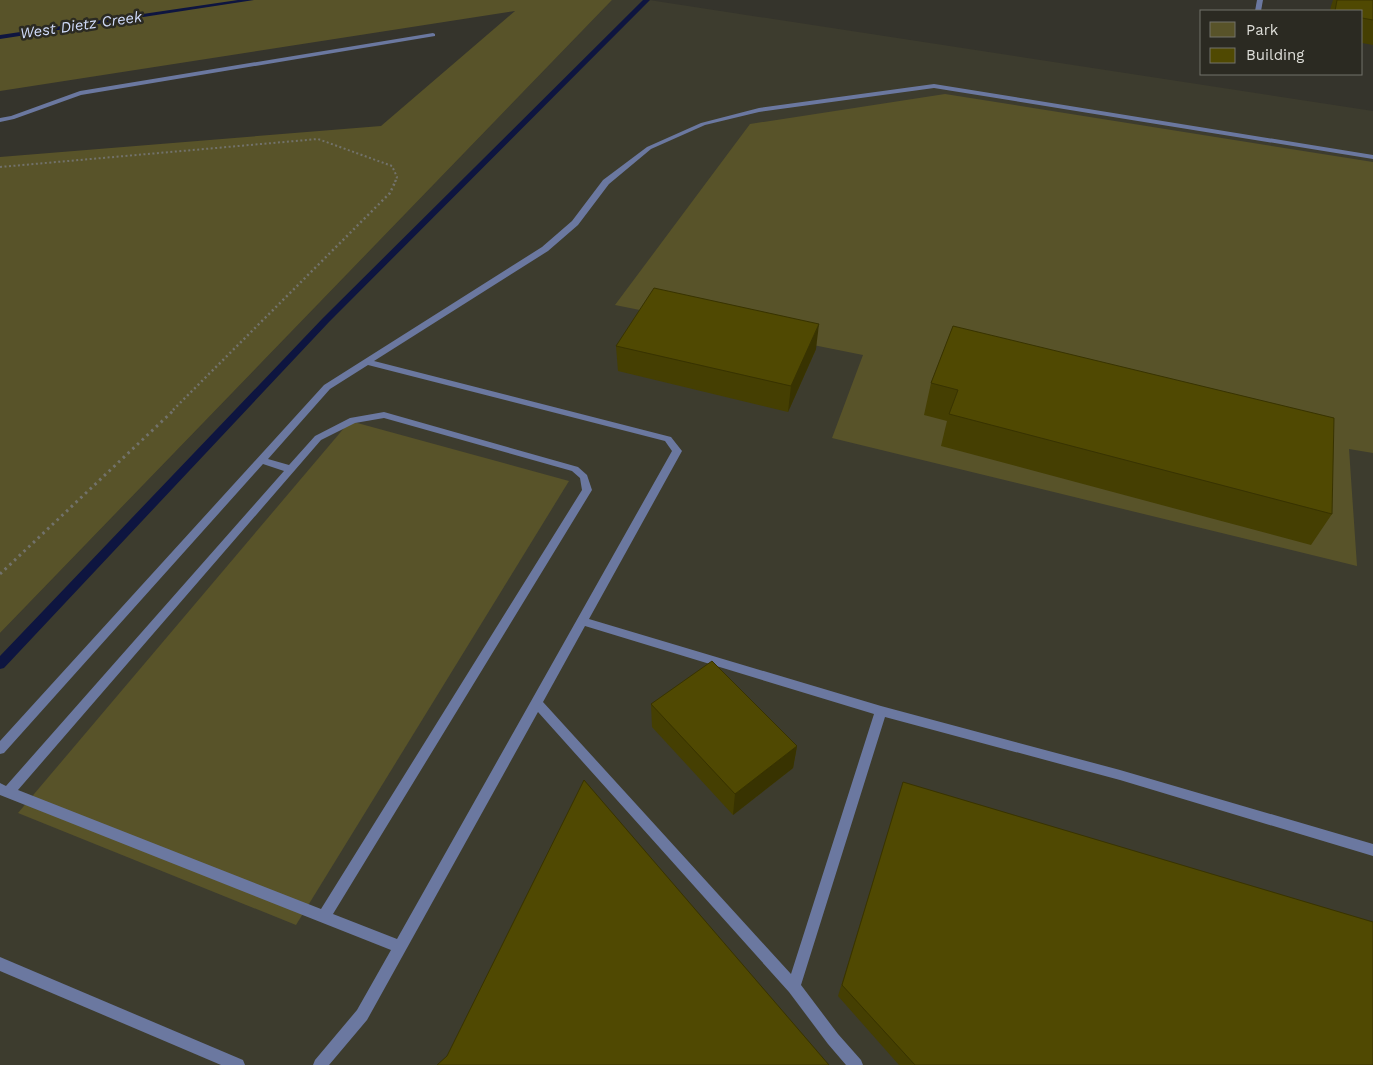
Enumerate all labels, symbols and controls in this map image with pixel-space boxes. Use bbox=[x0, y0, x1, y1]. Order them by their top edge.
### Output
water label: West Dietz Creek bbox=[19, 7, 144, 42]
legend bbox=[1200, 10, 1363, 75]
text: Park bbox=[1246, 21, 1279, 39]
text: Building bbox=[1246, 46, 1304, 64]

